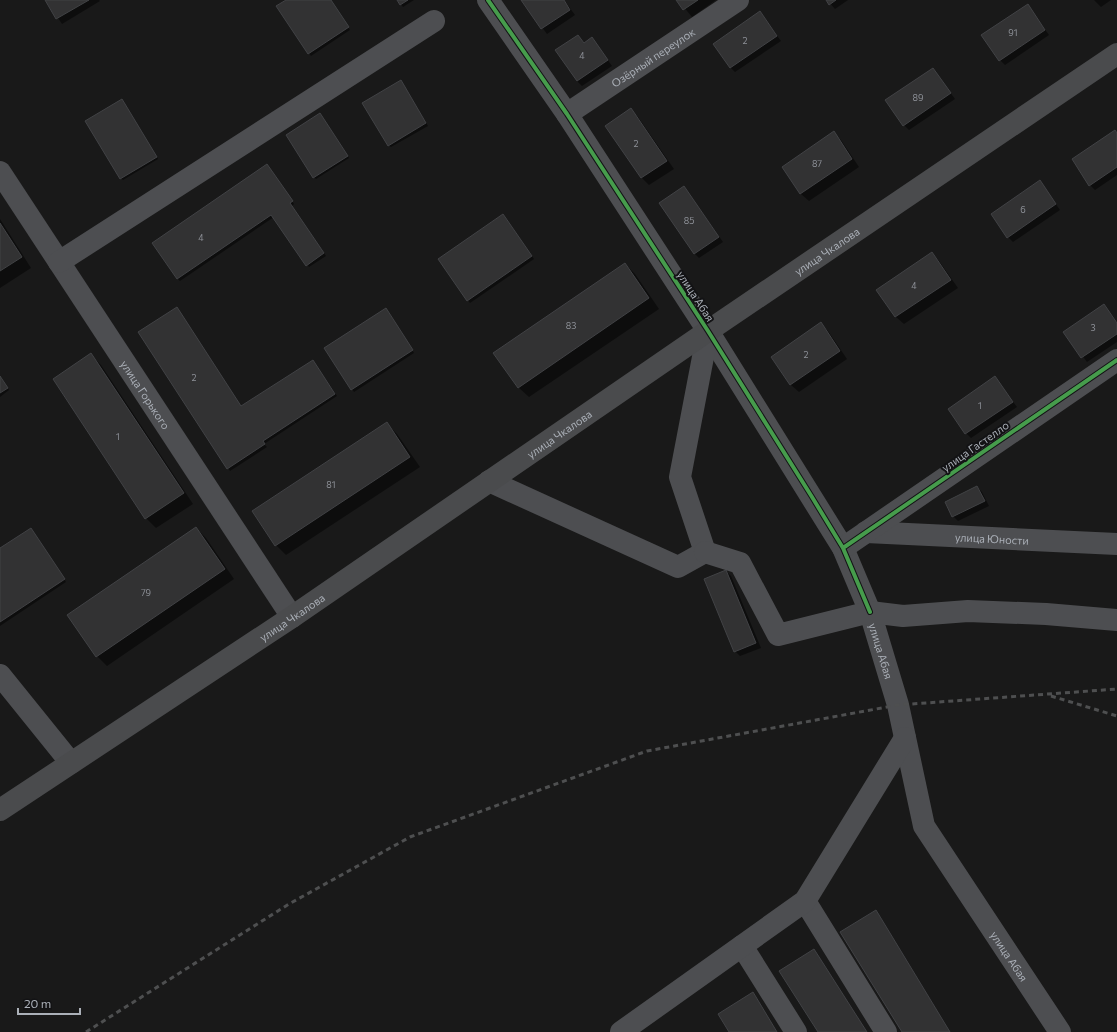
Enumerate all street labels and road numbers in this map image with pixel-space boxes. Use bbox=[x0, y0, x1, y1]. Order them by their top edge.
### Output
street label: Озёрный переулок bbox=[608, 24, 697, 89]
street label: улица Чкалова bbox=[792, 224, 862, 277]
street label: улица Абая bbox=[675, 268, 717, 324]
street label: улица Горького bbox=[119, 357, 173, 432]
street label: улица Чкалова bbox=[524, 407, 594, 460]
street label: улица Гастелло bbox=[939, 418, 1011, 474]
street label: улица Юности bbox=[955, 530, 1029, 546]
street label: улица Чкалова bbox=[257, 590, 327, 643]
street label: улица Абая bbox=[867, 621, 896, 680]
street label: улица Абая bbox=[988, 928, 1031, 984]

